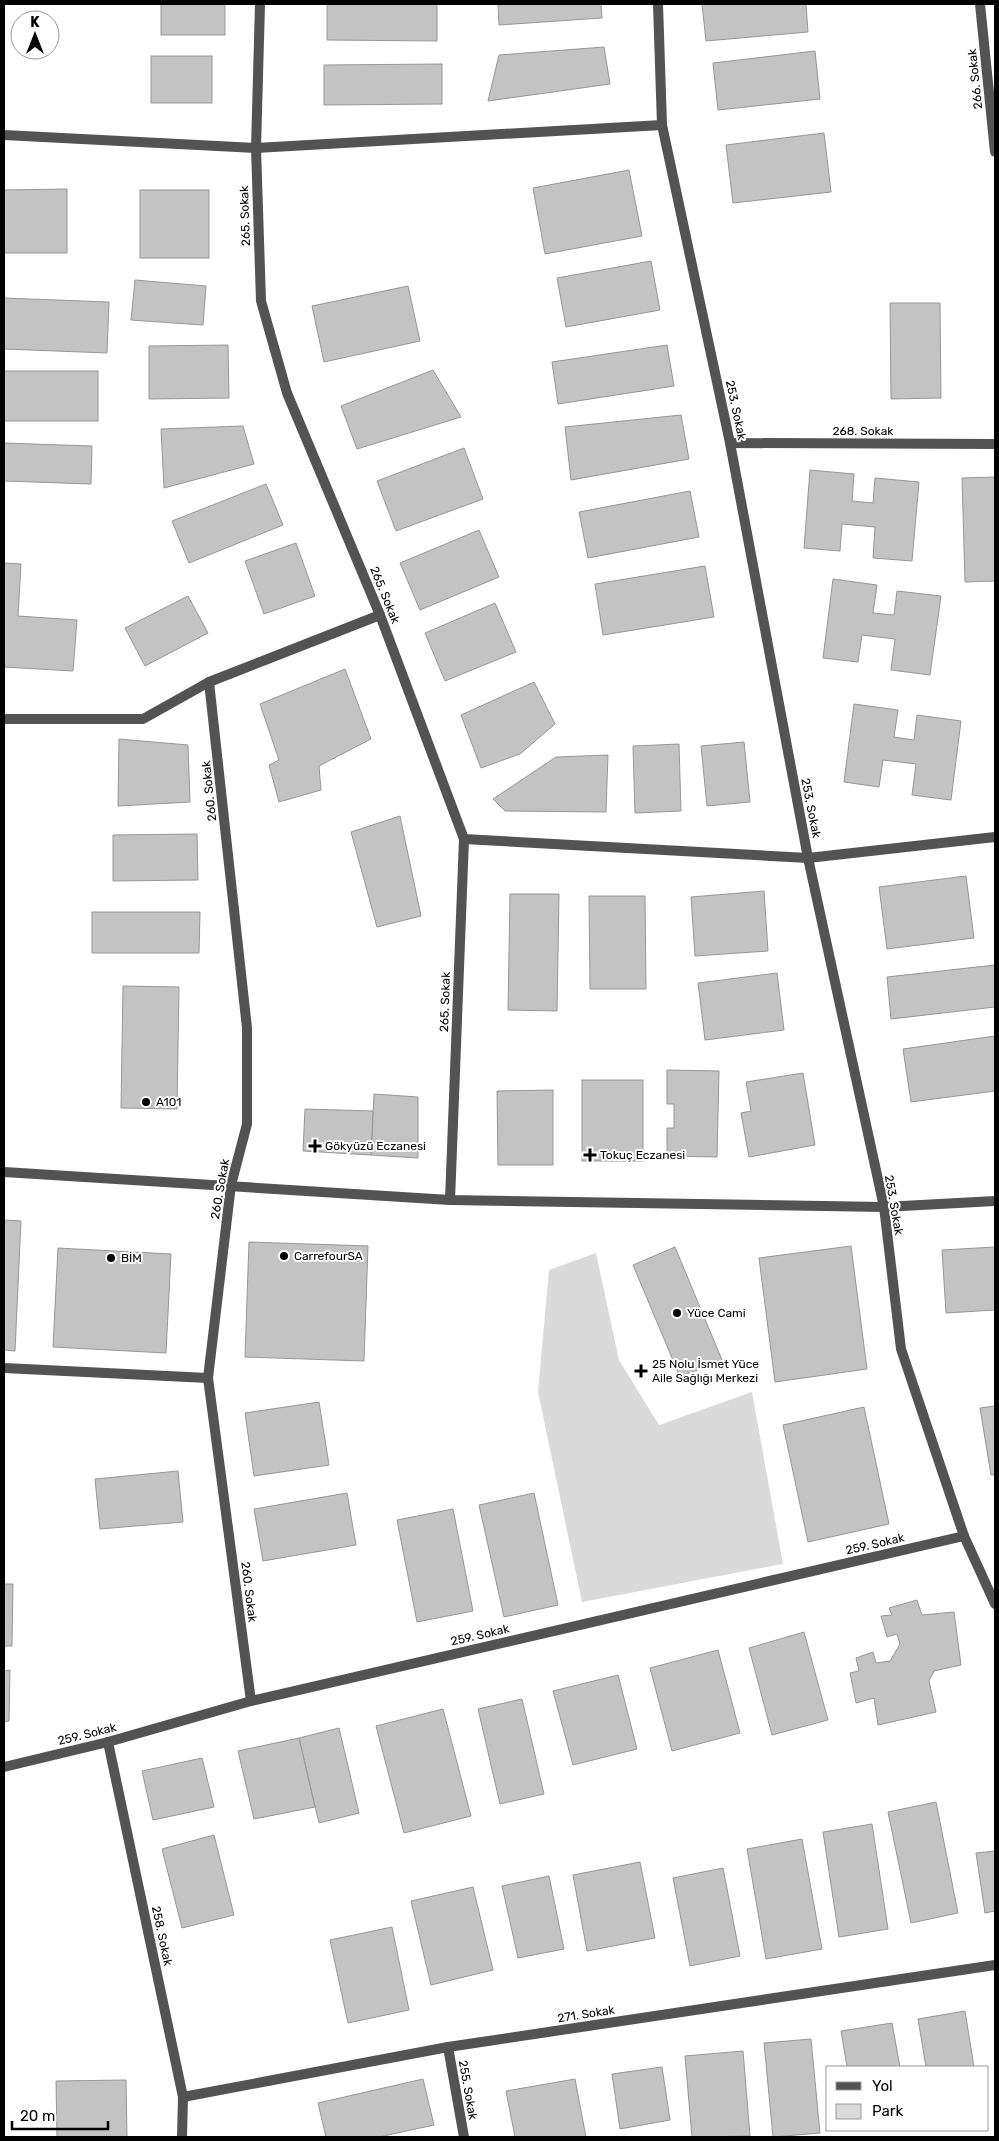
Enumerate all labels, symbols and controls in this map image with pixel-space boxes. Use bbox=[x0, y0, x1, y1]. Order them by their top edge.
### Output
north arrow bbox=[10, 10, 60, 60]
text: K bbox=[30, 14, 40, 31]
street label: 266. Sokak bbox=[965, 47, 985, 110]
street label: 265. Sokak bbox=[237, 185, 253, 246]
street label: 253. Sokak bbox=[723, 379, 749, 442]
street label: 268. Sokak bbox=[833, 424, 894, 438]
street label: 265. Sokak bbox=[367, 564, 403, 626]
street label: 260. Sokak bbox=[199, 759, 219, 822]
street label: 253. Sokak bbox=[798, 777, 824, 840]
street label: 265. Sokak bbox=[437, 971, 453, 1032]
place label: A101 bbox=[156, 1095, 181, 1109]
marker: A101 bbox=[140, 1096, 152, 1108]
place label: Gökyüzü Eczanesi bbox=[325, 1139, 426, 1153]
marker: Gökyüzü Eczanesi bbox=[309, 1140, 321, 1152]
place label: Tokuç Eczanesi bbox=[600, 1148, 685, 1162]
marker: Tokuç Eczanesi bbox=[584, 1149, 596, 1161]
street label: 260. Sokak bbox=[208, 1157, 232, 1220]
street label: 253. Sokak bbox=[882, 1174, 906, 1237]
place label: CarrefourSA bbox=[294, 1249, 363, 1263]
marker: CarrefourSA bbox=[278, 1250, 290, 1262]
place label: BİM bbox=[121, 1251, 142, 1265]
marker: BİM bbox=[105, 1252, 117, 1264]
place label: Yüce Cami bbox=[687, 1306, 746, 1320]
marker: Yüce Cami bbox=[671, 1307, 683, 1319]
place label: 25 Nolu İsmet Yüce Aile Sağlığı Merkezi bbox=[652, 1357, 759, 1385]
marker: 25 Nolu İsmet Yüce Aile Sağlığı Merkezi bbox=[634, 1364, 648, 1378]
street label: 259. Sokak bbox=[844, 1530, 906, 1558]
street label: 260. Sokak bbox=[238, 1561, 260, 1624]
street label: 259. Sokak bbox=[449, 1621, 511, 1649]
street label: 259. Sokak bbox=[56, 1720, 118, 1748]
street label: 258. Sokak bbox=[149, 1905, 175, 1968]
street label: 271. Sokak bbox=[556, 2002, 616, 2025]
street label: 255. Sokak bbox=[456, 2059, 480, 2122]
legend bbox=[826, 2066, 989, 2131]
text: Yol bbox=[872, 2077, 893, 2095]
scale bar bbox=[12, 2098, 109, 2130]
text: Park bbox=[872, 2102, 903, 2120]
text: 20 m bbox=[20, 2107, 55, 2125]

